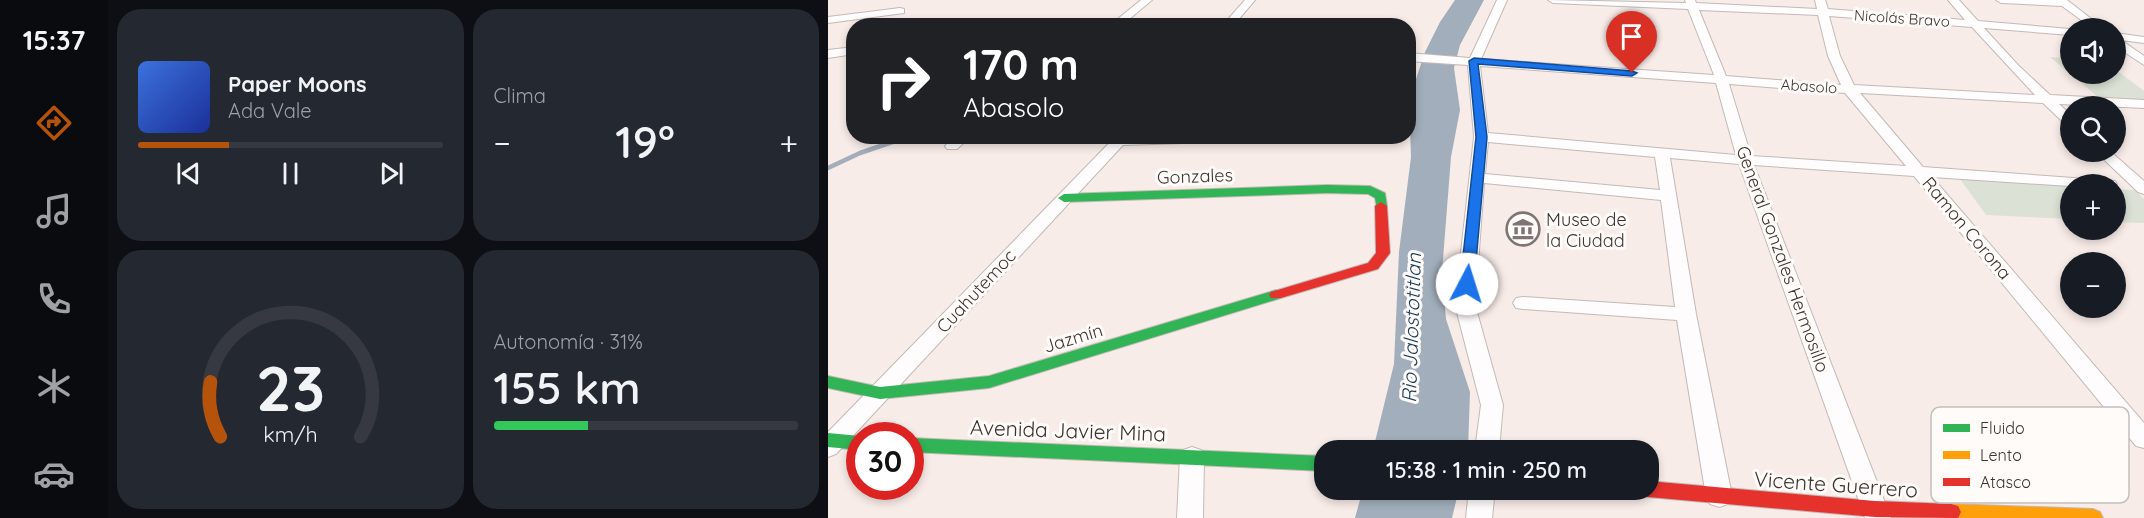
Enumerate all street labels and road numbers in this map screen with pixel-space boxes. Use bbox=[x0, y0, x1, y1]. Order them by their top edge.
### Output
street label: Nicolás Bravo bbox=[1854, 5, 1950, 31]
street label: Abasolo bbox=[1780, 75, 1838, 97]
street label: General Gonzales Hermosillo bbox=[1731, 143, 1835, 375]
street label: Gonzales bbox=[1157, 163, 1233, 189]
street label: Ramon Corona bbox=[1917, 172, 2017, 284]
street label: Cuahutemoc bbox=[931, 244, 1021, 338]
street label: Jazmín bbox=[1041, 318, 1105, 358]
street label: Avenida Javier Mina bbox=[970, 414, 1166, 446]
street label: Vicente Guerrero bbox=[1753, 465, 1919, 503]

